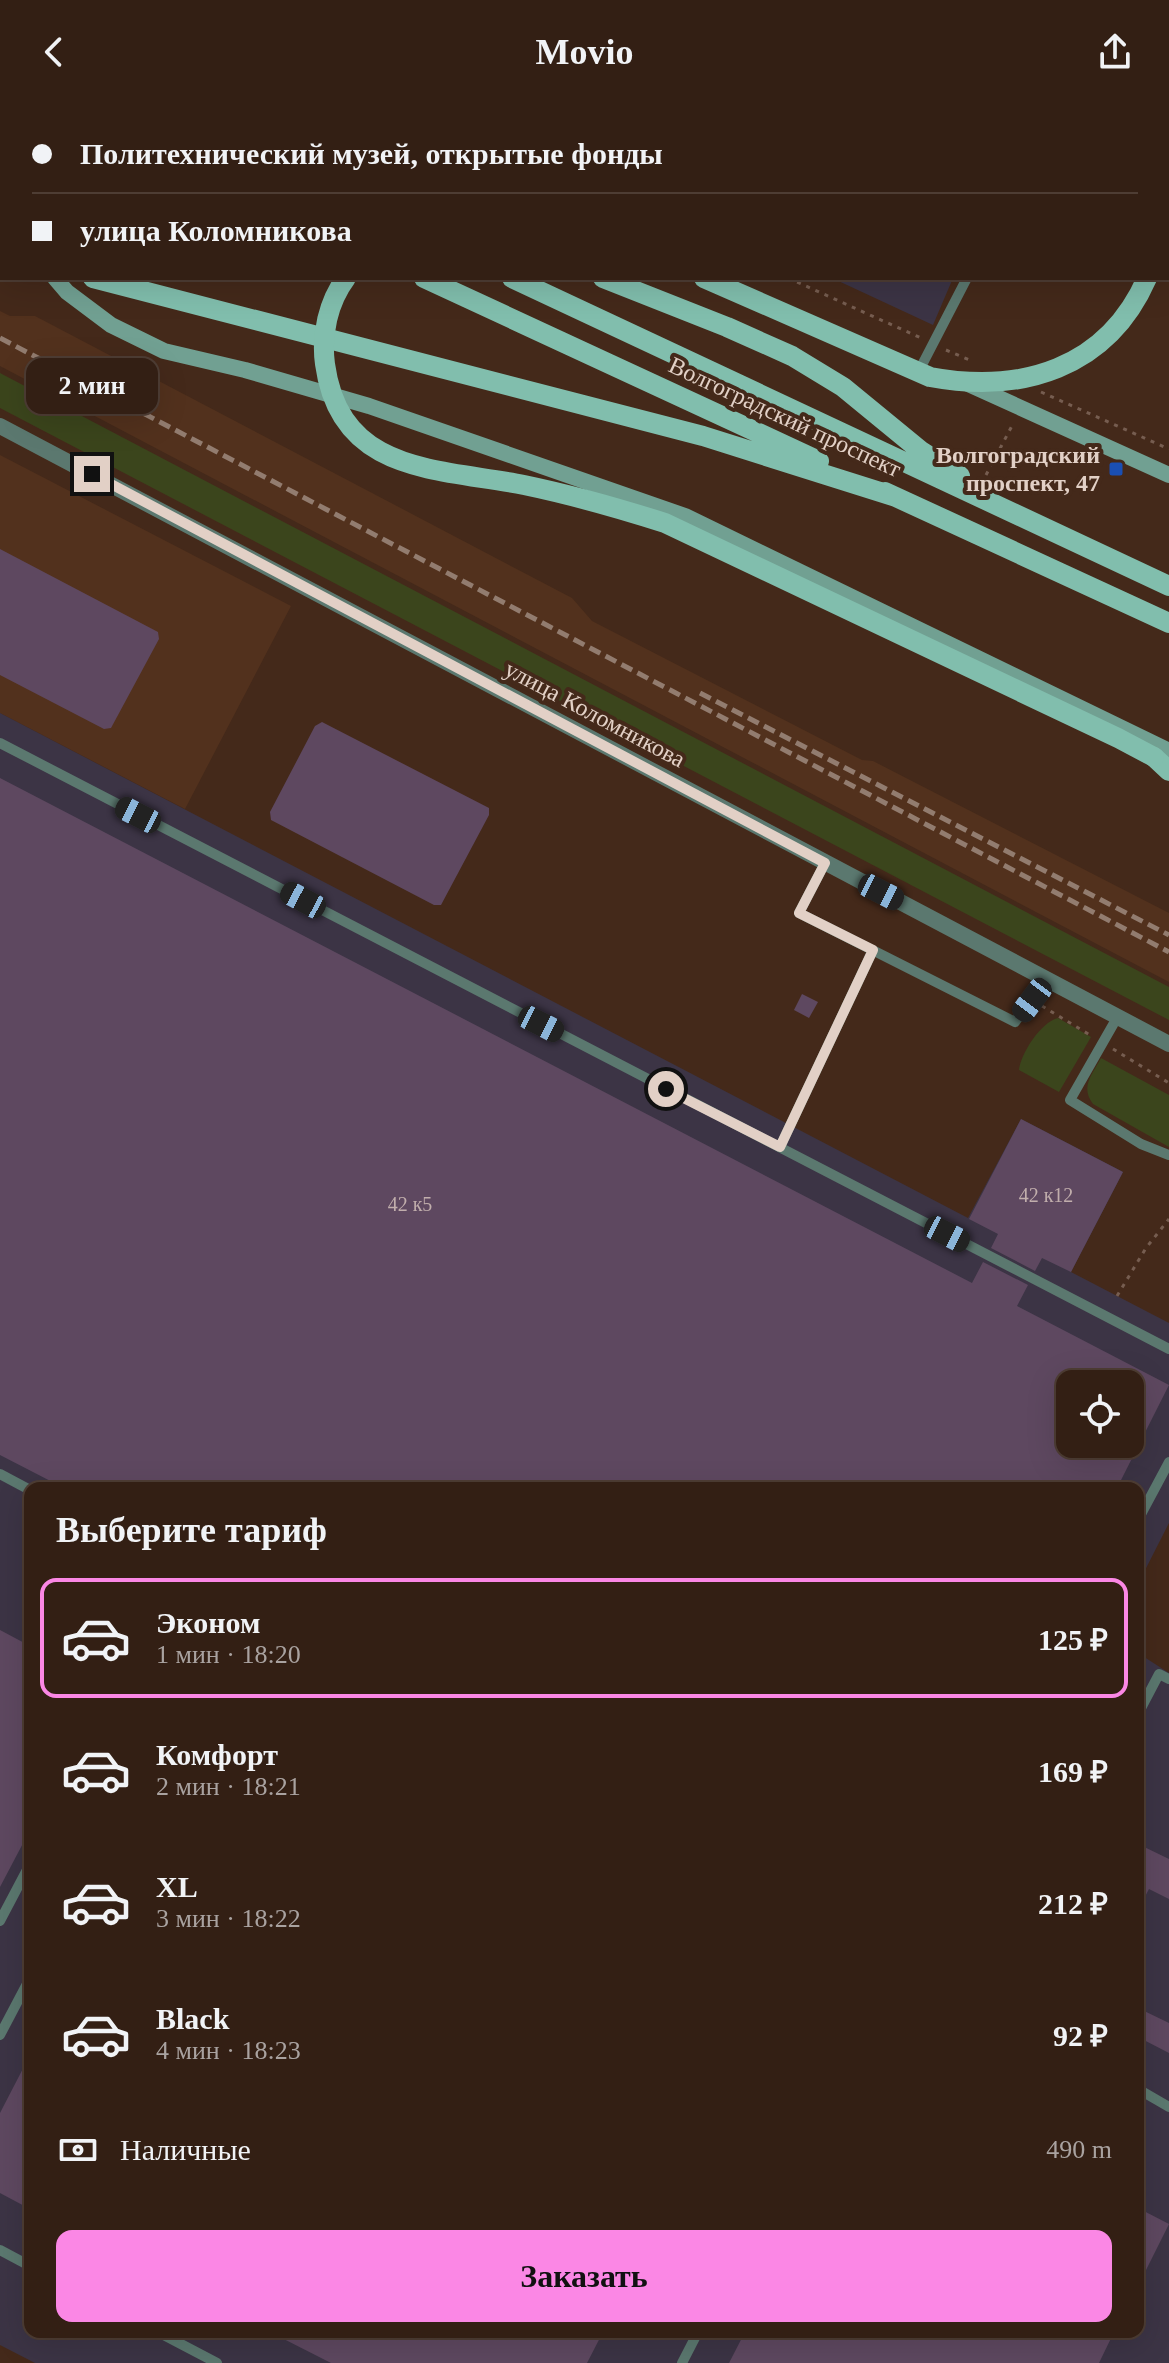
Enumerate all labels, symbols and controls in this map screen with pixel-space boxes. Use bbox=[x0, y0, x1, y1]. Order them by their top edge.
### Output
icon: back bbox=[32, 30, 76, 74]
icon: share bbox=[1093, 30, 1137, 74]
text: Movio bbox=[536, 32, 633, 72]
text: Политехнический музей, открытые фонды bbox=[80, 137, 663, 170]
text: улица Коломникова bbox=[80, 214, 352, 247]
street label: Волгоградский проспект bbox=[665, 352, 906, 482]
callout: 2 мин bbox=[26, 358, 158, 414]
text: 2 мин bbox=[58, 371, 126, 400]
place label: Волгоградский проспект, 47 bbox=[936, 442, 1100, 496]
route end bbox=[74, 456, 110, 492]
marker: Волгоградский проспект, 47 bbox=[1107, 460, 1125, 478]
street label: улица Коломникова bbox=[500, 656, 690, 773]
car bbox=[111, 793, 165, 837]
car bbox=[854, 870, 908, 914]
car bbox=[276, 878, 330, 922]
car bbox=[1008, 974, 1056, 1026]
car bbox=[514, 1002, 568, 1046]
route start bbox=[648, 1071, 684, 1107]
house number: 42 к12 bbox=[1019, 1184, 1073, 1206]
house number: 42 к5 bbox=[388, 1193, 432, 1215]
car bbox=[920, 1212, 974, 1256]
map controls bbox=[1056, 1370, 1144, 1458]
button: locate bbox=[1056, 1370, 1144, 1458]
text: Выберите тариф bbox=[56, 1510, 327, 1550]
icon: car bbox=[60, 1602, 132, 1674]
text: Эконом bbox=[156, 1606, 260, 1639]
text: 125 ₽ bbox=[1038, 1623, 1108, 1656]
text: 1 мин · 18:20 bbox=[156, 1640, 301, 1669]
icon: car bbox=[60, 1734, 132, 1806]
text: Комфорт bbox=[156, 1738, 278, 1771]
text: 169 ₽ bbox=[1038, 1755, 1108, 1788]
text: 2 мин · 18:21 bbox=[156, 1772, 301, 1801]
icon: car bbox=[60, 1866, 132, 1938]
text: XL bbox=[156, 1870, 198, 1903]
text: 212 ₽ bbox=[1038, 1887, 1108, 1920]
text: 3 мин · 18:22 bbox=[156, 1904, 301, 1933]
icon: car bbox=[60, 1998, 132, 2070]
text: Black bbox=[156, 2002, 229, 2035]
text: 92 ₽ bbox=[1053, 2019, 1108, 2052]
text: 4 мин · 18:23 bbox=[156, 2036, 301, 2065]
icon: cash bbox=[56, 2128, 100, 2172]
text: Наличные bbox=[120, 2133, 251, 2166]
text: 490 m bbox=[1046, 2135, 1112, 2164]
button: Заказать bbox=[56, 2230, 1112, 2322]

